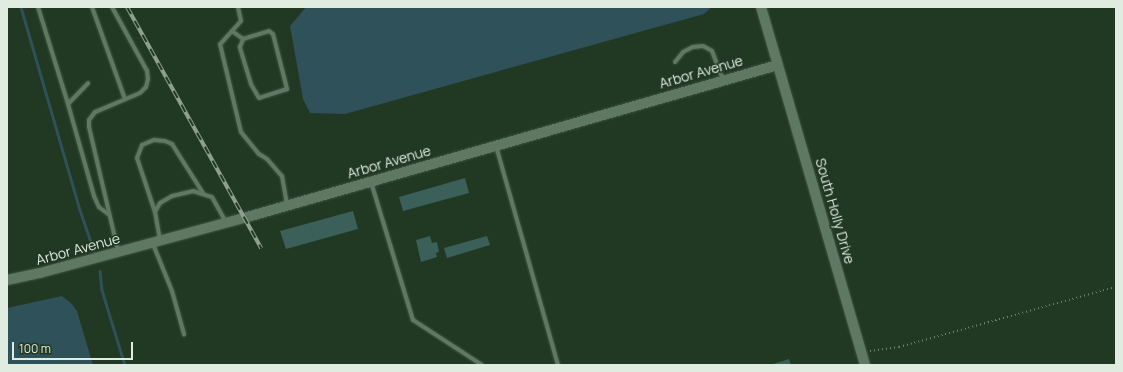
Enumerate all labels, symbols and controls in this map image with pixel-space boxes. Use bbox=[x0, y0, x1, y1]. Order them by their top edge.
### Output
street label: Arbor Avenue bbox=[657, 52, 745, 92]
street label: Arbor Avenue bbox=[345, 142, 433, 182]
street label: South Holly Drive bbox=[812, 156, 858, 266]
street label: Arbor Avenue bbox=[34, 230, 122, 268]
scale bar bbox=[14, 334, 135, 360]
text: 100 m bbox=[19, 340, 51, 357]

